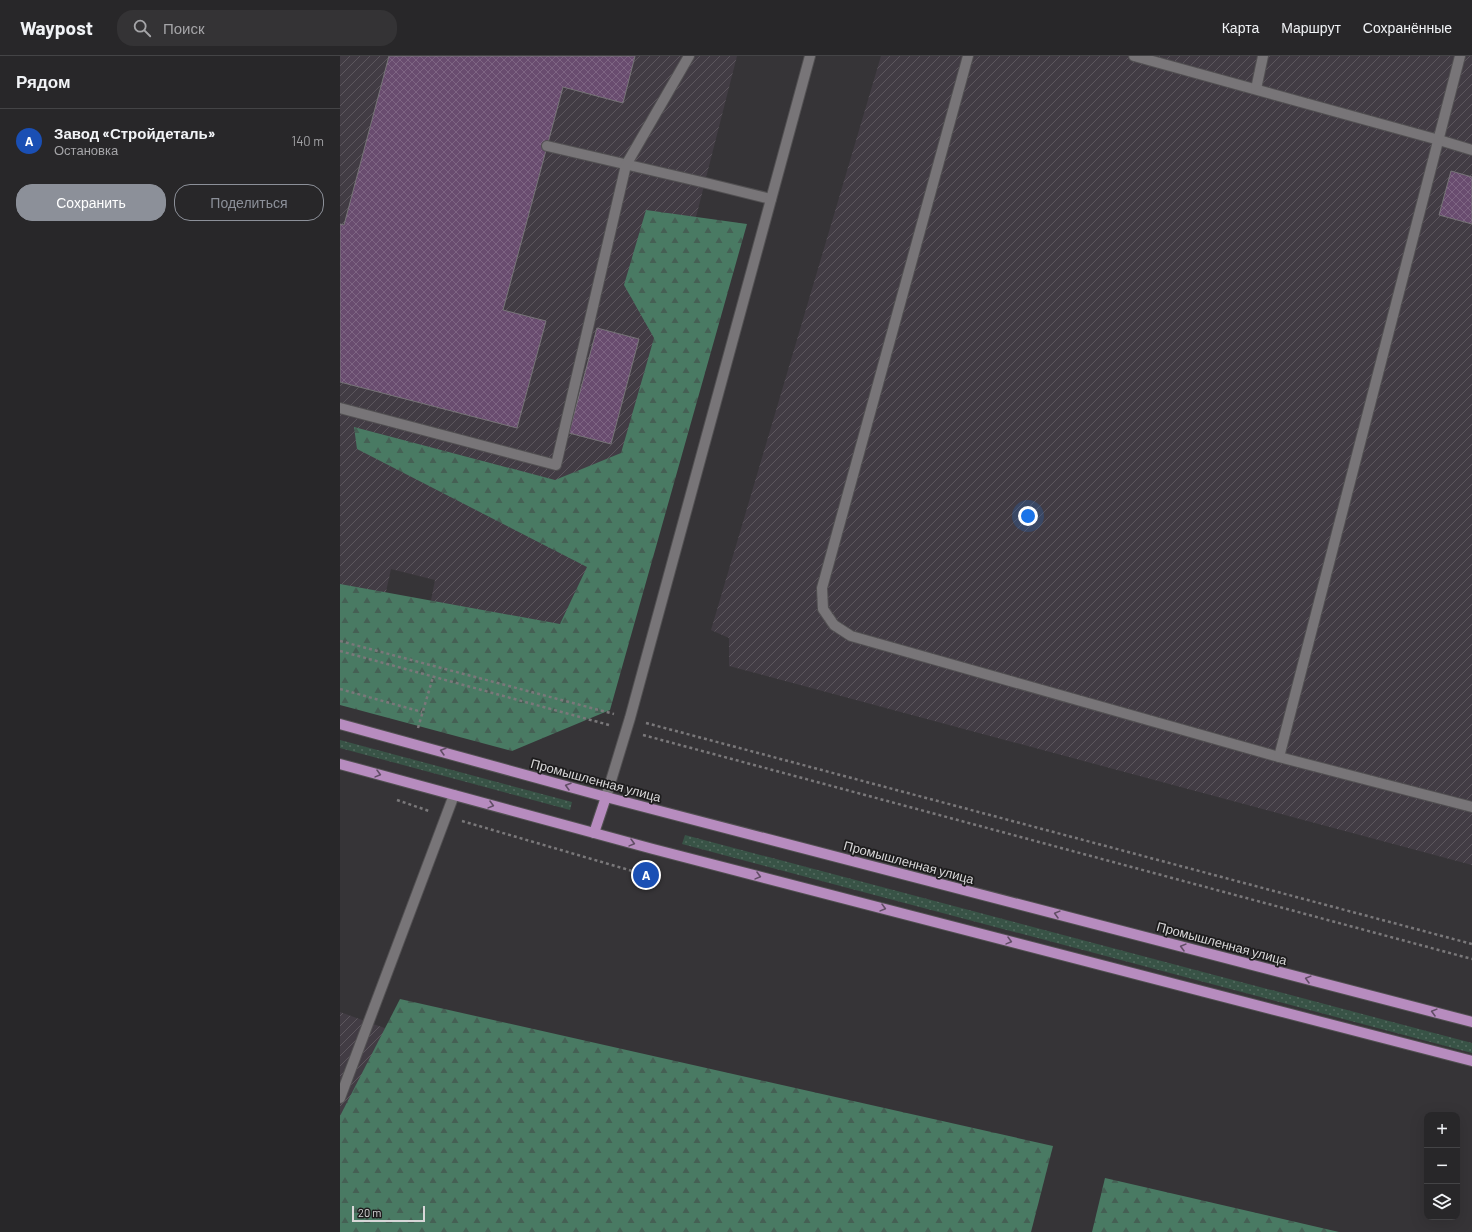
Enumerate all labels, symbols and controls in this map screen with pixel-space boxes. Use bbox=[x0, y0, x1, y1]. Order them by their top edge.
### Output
search box bbox=[117, 10, 397, 46]
text: Waypost bbox=[20, 16, 93, 39]
icon: search bbox=[131, 17, 153, 39]
text: Поиск bbox=[163, 19, 205, 37]
text: Карта bbox=[1222, 19, 1259, 36]
text: Маршрут bbox=[1281, 19, 1341, 36]
text: Сохранённые bbox=[1363, 19, 1452, 36]
text: Рядом bbox=[16, 71, 71, 91]
text: Завод «Стройдеталь» bbox=[54, 124, 215, 142]
text: A bbox=[25, 133, 33, 149]
text: 140 m bbox=[292, 133, 324, 149]
text: Остановка bbox=[54, 142, 118, 158]
button: Сохранить bbox=[16, 184, 166, 221]
button: Поделиться bbox=[174, 184, 324, 221]
your location bbox=[1018, 506, 1038, 526]
one-way arrow bbox=[440, 748, 446, 756]
street label: Промышленная улица bbox=[529, 755, 664, 805]
one-way arrow bbox=[374, 769, 381, 777]
one-way arrow bbox=[565, 782, 572, 791]
one-way arrow bbox=[488, 800, 495, 809]
street label: Промышленная улица bbox=[842, 837, 977, 887]
one-way arrow bbox=[628, 838, 635, 847]
pin: A bbox=[633, 860, 659, 890]
one-way arrow bbox=[754, 871, 761, 880]
one-way arrow bbox=[880, 904, 887, 912]
one-way arrow bbox=[1054, 910, 1061, 919]
street label: Промышленная улица bbox=[1155, 918, 1290, 968]
one-way arrow bbox=[1006, 936, 1013, 945]
one-way arrow bbox=[1179, 943, 1186, 951]
one-way arrow bbox=[1305, 975, 1312, 984]
one-way arrow bbox=[1431, 1008, 1438, 1017]
map controls bbox=[1424, 1112, 1460, 1220]
button: + bbox=[1424, 1112, 1460, 1148]
button: − bbox=[1424, 1148, 1460, 1184]
button: layers bbox=[1424, 1184, 1460, 1220]
scale bar bbox=[352, 1204, 425, 1223]
text: 20 m bbox=[358, 1206, 381, 1219]

